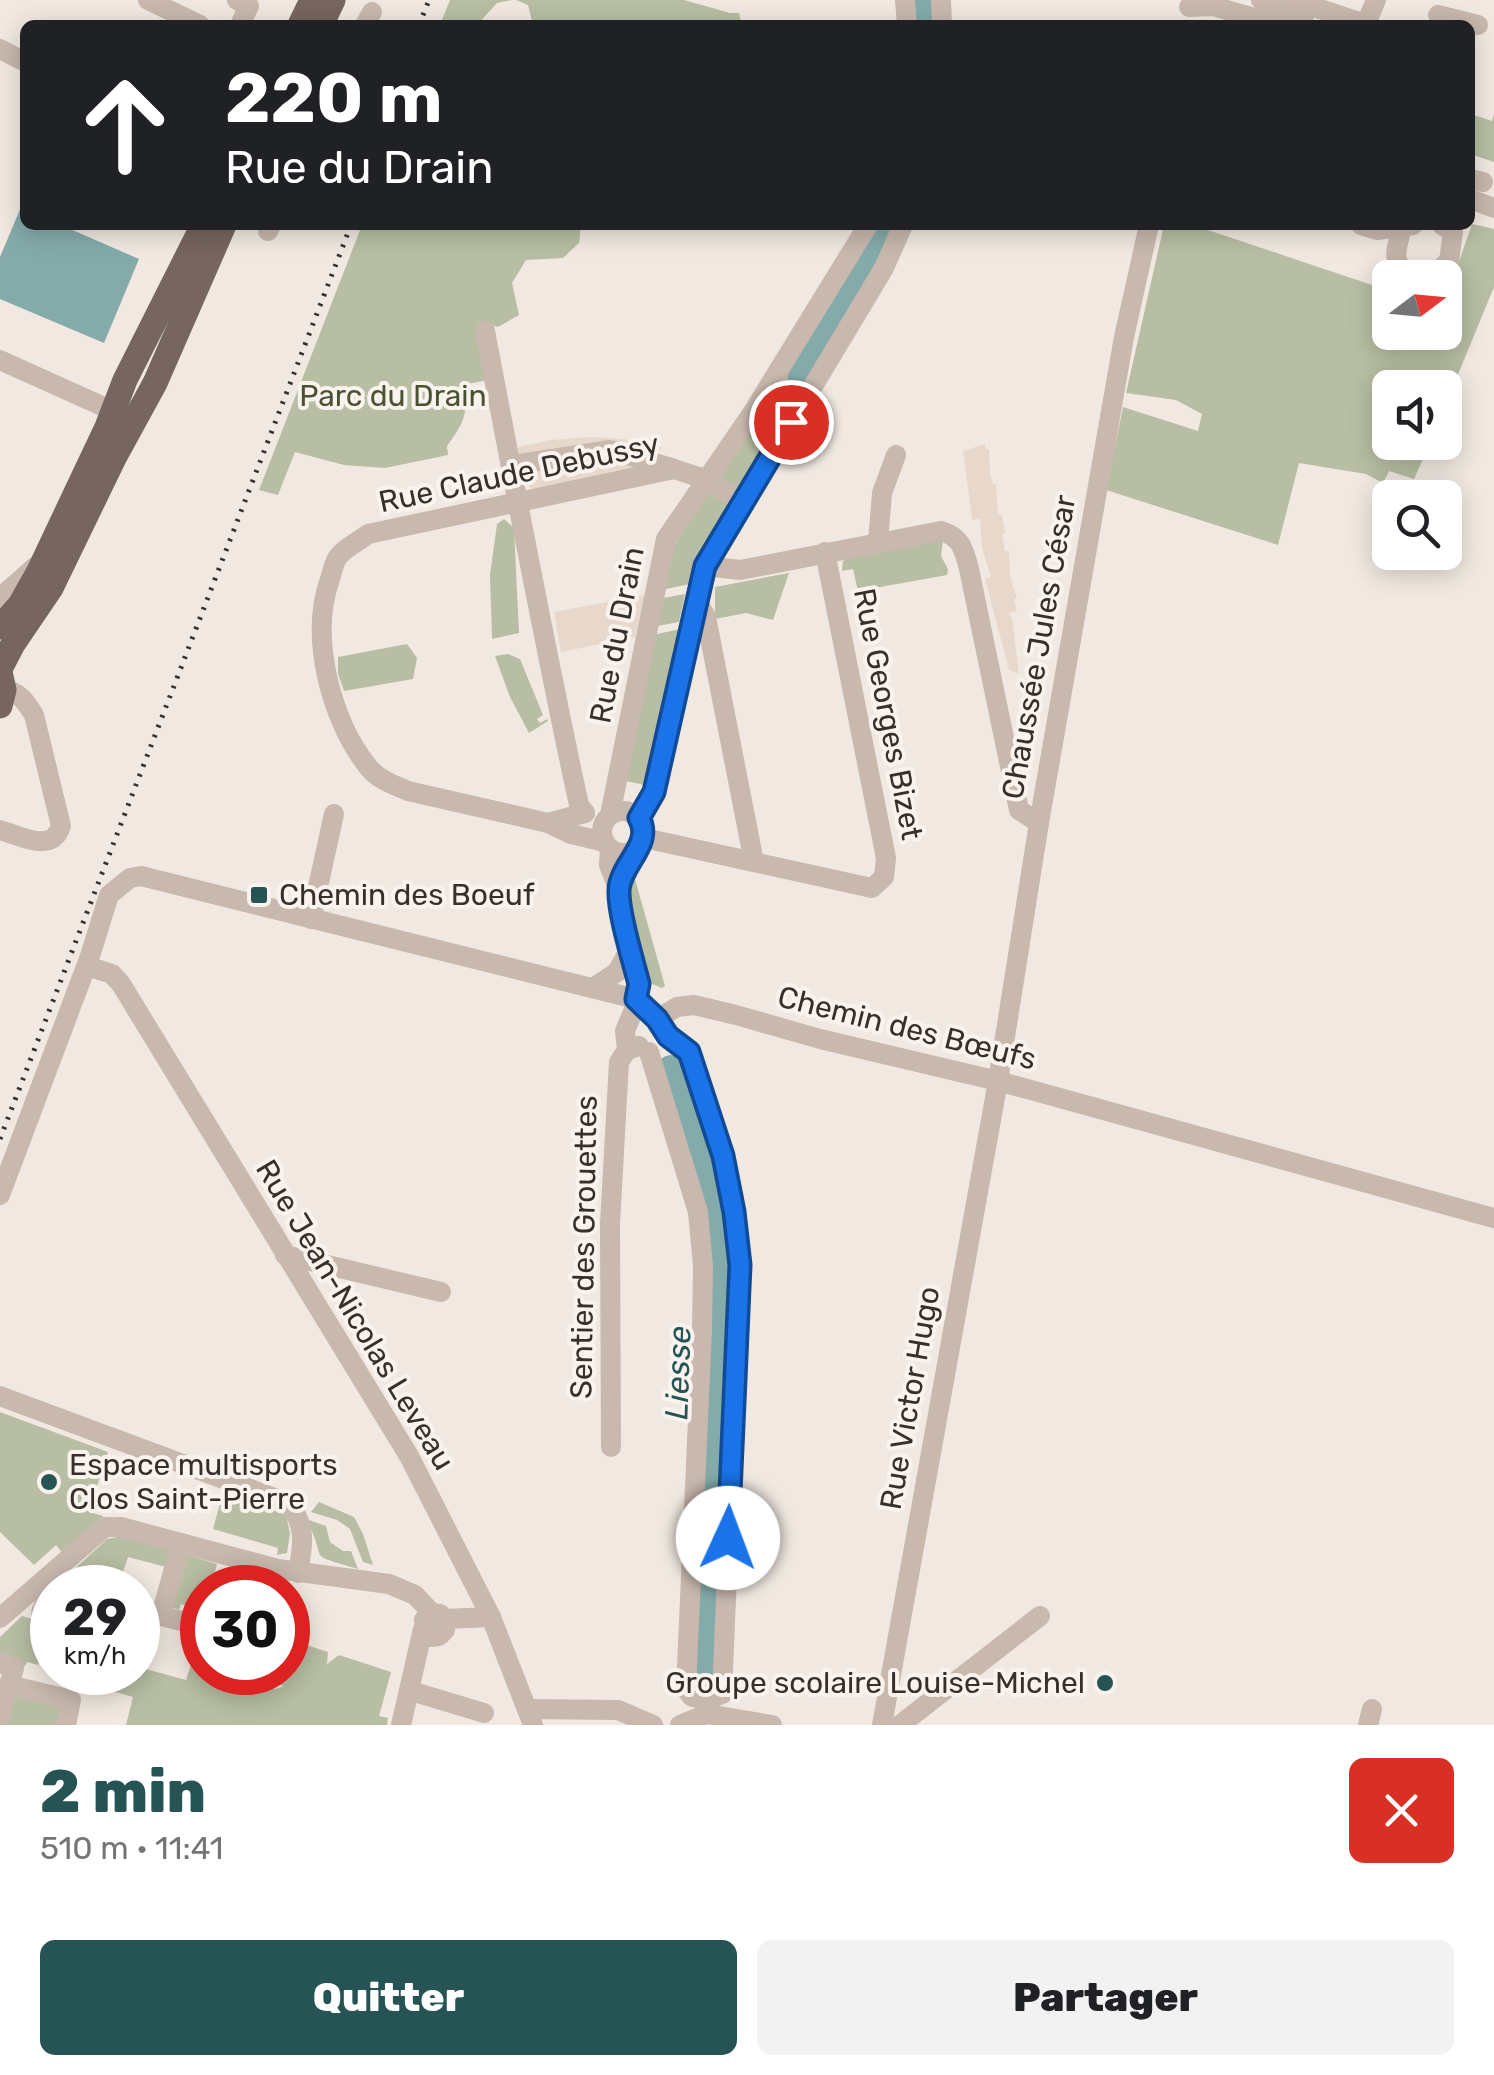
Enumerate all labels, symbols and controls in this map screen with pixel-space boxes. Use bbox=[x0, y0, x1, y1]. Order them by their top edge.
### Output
text: 220 m bbox=[225, 57, 443, 140]
icon: ahead bbox=[60, 60, 190, 190]
text: Rue du Drain bbox=[225, 141, 493, 194]
north arrow bbox=[1372, 260, 1462, 350]
map controls bbox=[1372, 260, 1462, 570]
button: sound bbox=[1372, 370, 1462, 460]
park label: Parc du Drain bbox=[299, 378, 487, 414]
pin bbox=[749, 380, 834, 465]
icon: arrive bbox=[764, 395, 819, 450]
street label: Rue Claude Debussy bbox=[376, 426, 662, 520]
button: search bbox=[1372, 480, 1462, 570]
street label: Chaussée Jules César bbox=[995, 492, 1084, 802]
street label: Rue du Drain bbox=[582, 544, 652, 726]
street label: Rue Georges Bizet bbox=[846, 585, 930, 843]
place label: Chemin des Boeuf bbox=[279, 877, 535, 913]
marker: Chemin des Boeuf bbox=[248, 884, 270, 906]
street label: Chemin des Bœufs bbox=[774, 978, 1040, 1078]
street label: Sentier des Grouettes bbox=[563, 1095, 605, 1399]
street label: Rue Jean-Nicolas Leveau bbox=[248, 1153, 462, 1477]
street label: Rue Victor Hugo bbox=[873, 1284, 947, 1512]
water label: Liesse bbox=[657, 1325, 699, 1421]
place label: Espace multisports Clos Saint-Pierre bbox=[69, 1447, 337, 1517]
marker: Espace multisports Clos Saint-Pierre bbox=[38, 1471, 60, 1493]
position arrow bbox=[676, 1486, 780, 1590]
speed limit sign: 30 bbox=[180, 1565, 310, 1695]
text: 29 bbox=[63, 1588, 127, 1648]
text: km/h bbox=[64, 1641, 126, 1670]
place label: Groupe scolaire Louise-Michel bbox=[665, 1665, 1085, 1701]
marker: Groupe scolaire Louise-Michel bbox=[1094, 1672, 1116, 1694]
text: 2 min bbox=[40, 1756, 206, 1827]
button: close bbox=[1349, 1758, 1454, 1863]
text: 510 m · 11:41 bbox=[40, 1829, 224, 1867]
button: Quitter bbox=[40, 1940, 737, 2055]
button: Partager bbox=[757, 1940, 1454, 2055]

